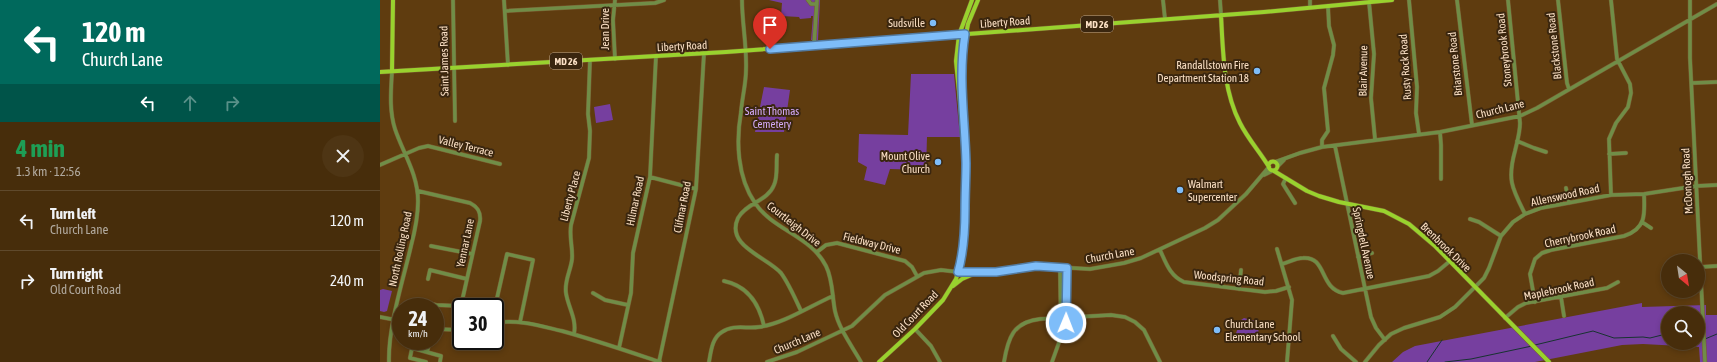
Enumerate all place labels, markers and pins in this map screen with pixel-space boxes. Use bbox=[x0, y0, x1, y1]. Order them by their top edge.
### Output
pin bbox=[753, 8, 787, 49]
place label: Sudsville bbox=[888, 17, 925, 29]
marker: Sudsville bbox=[928, 18, 938, 28]
place label: Randallstown Fire Department Station 18 bbox=[1157, 59, 1249, 84]
marker: Randallstown Fire Department Station 18 bbox=[1252, 66, 1262, 76]
place label: Mount Olive Church bbox=[881, 150, 930, 175]
marker: Mount Olive Church bbox=[933, 157, 943, 167]
place label: Walmart Supercenter bbox=[1188, 178, 1238, 203]
marker: Walmart Supercenter bbox=[1175, 185, 1185, 195]
place label: Church Lane Elementary School bbox=[1225, 318, 1301, 343]
marker: Church Lane Elementary School bbox=[1212, 325, 1222, 335]

